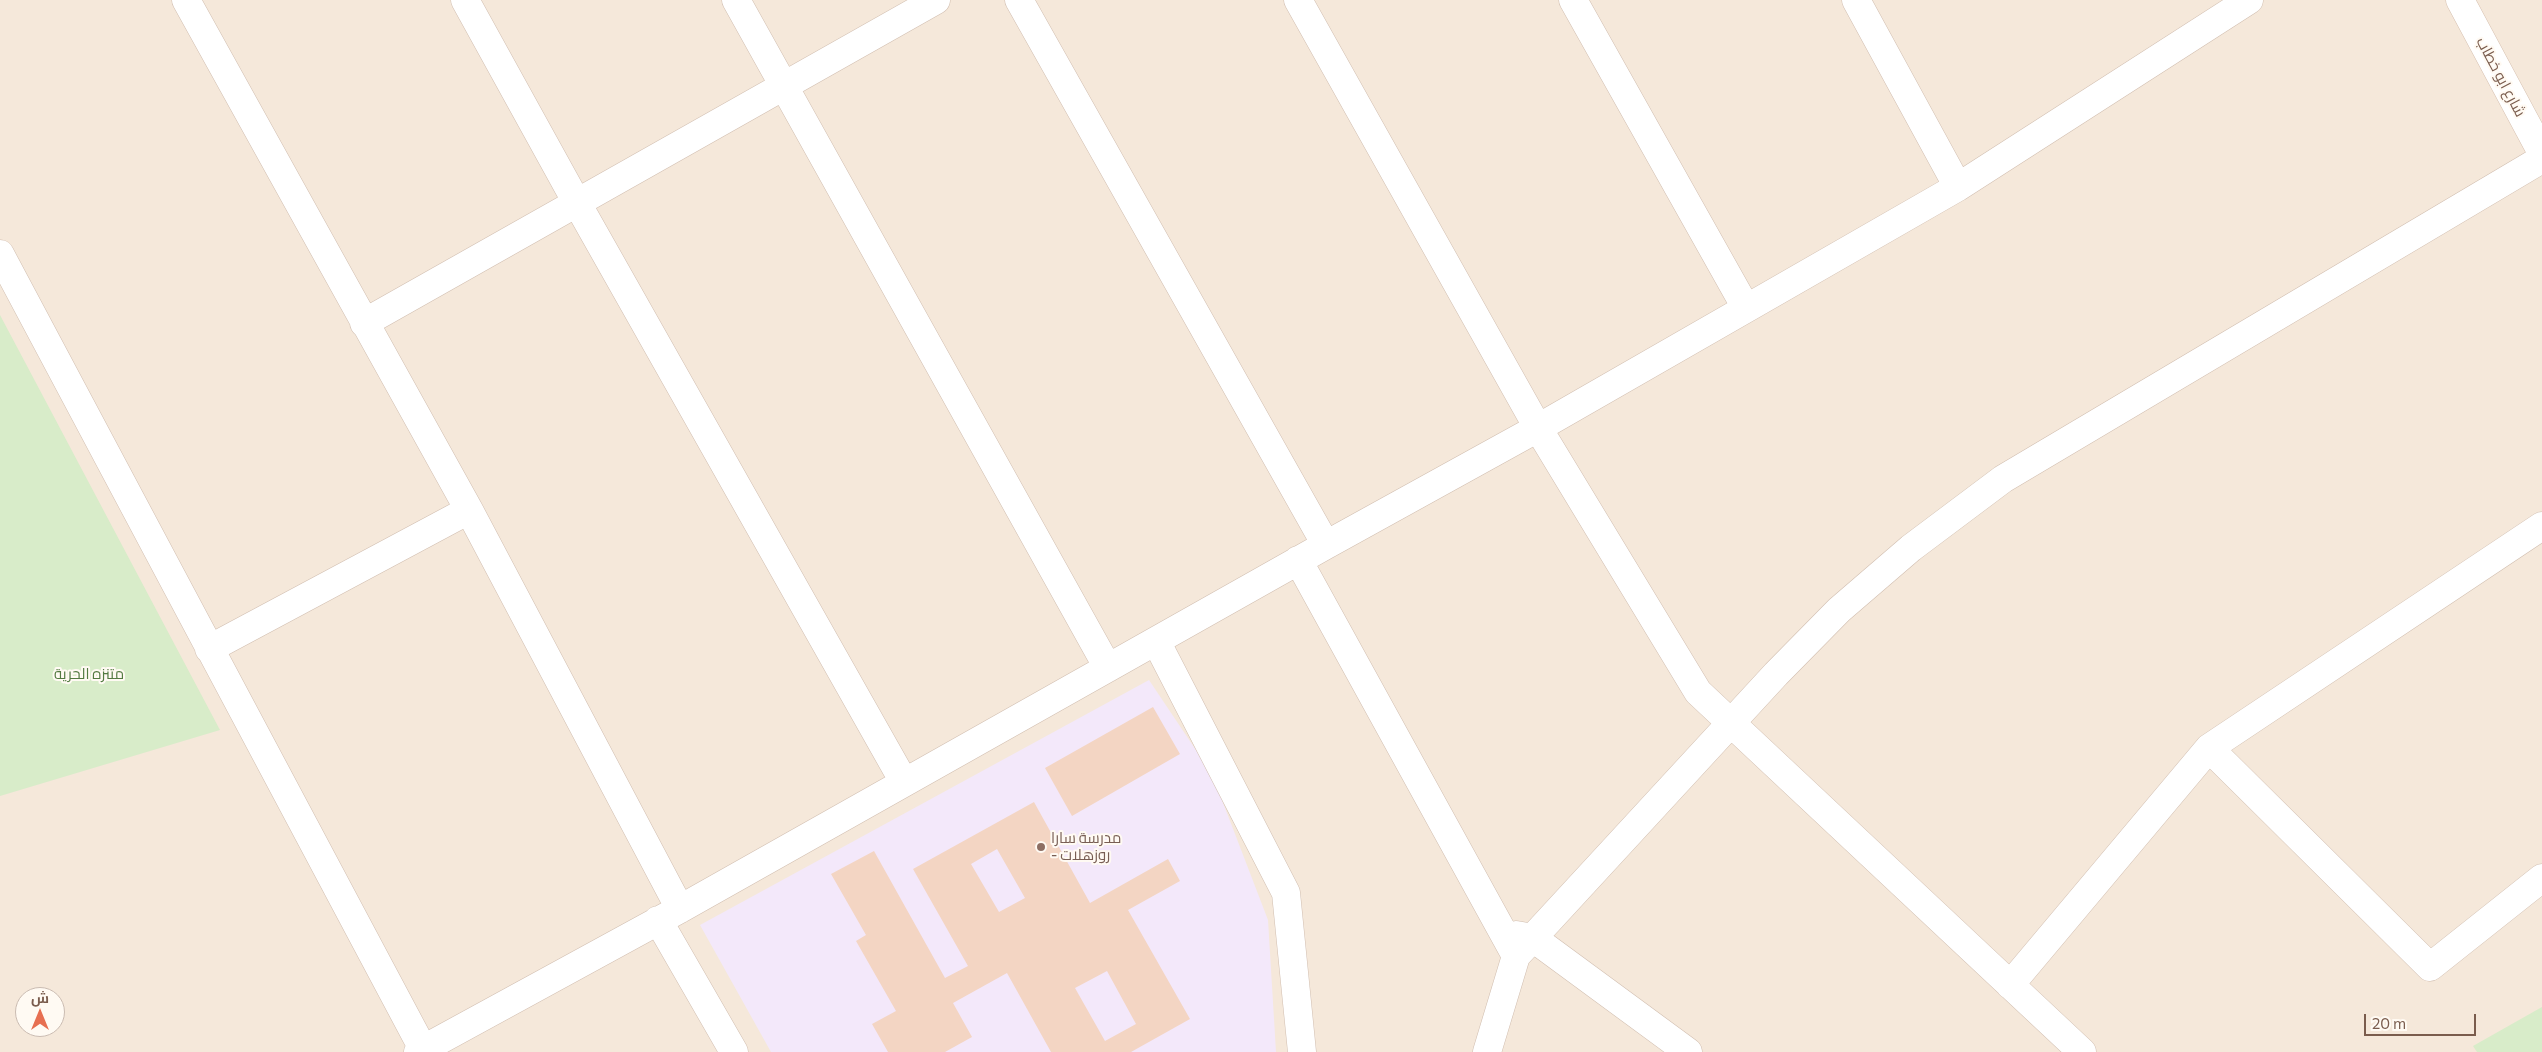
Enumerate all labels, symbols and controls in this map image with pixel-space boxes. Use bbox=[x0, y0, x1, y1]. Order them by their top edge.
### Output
street label: شارع ابو خطاب bbox=[2473, 34, 2529, 120]
park label: متنزه الحرية bbox=[54, 665, 124, 683]
place label: مدرسة سارا - روزهلات bbox=[1051, 829, 1121, 864]
marker: مدرسة سارا - روزهلات bbox=[1035, 841, 1047, 853]
north arrow bbox=[15, 987, 65, 1037]
text: ش bbox=[31, 989, 49, 1006]
scale bar bbox=[2367, 1004, 2480, 1036]
text: 20 m bbox=[2372, 1014, 2406, 1032]

